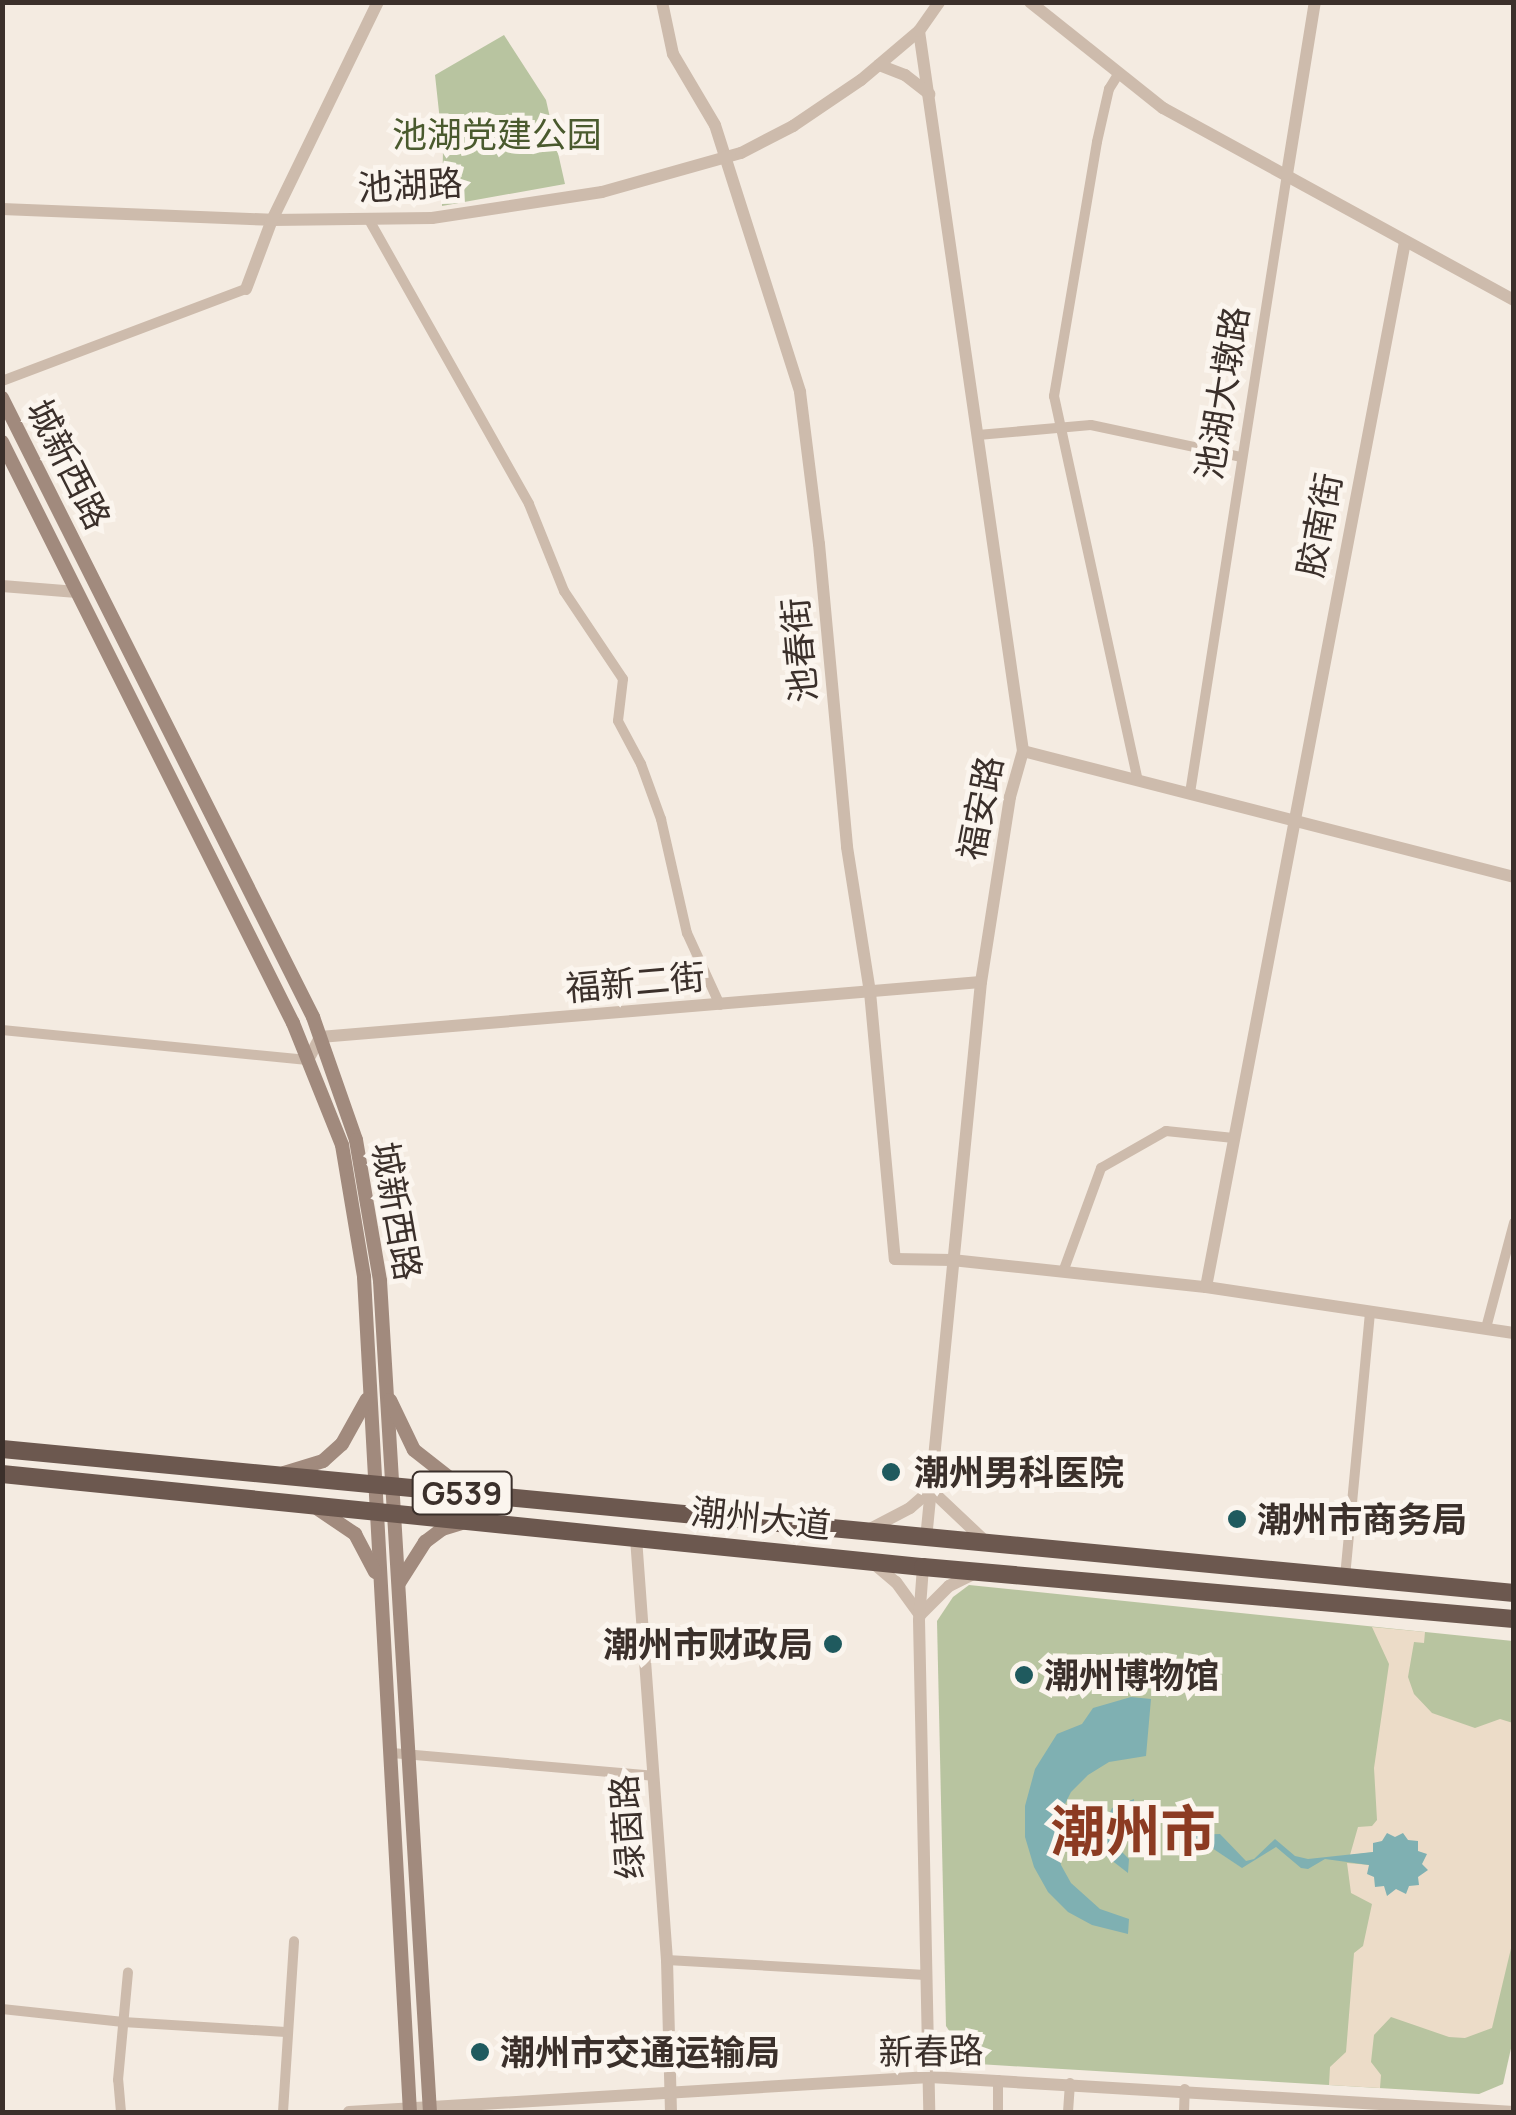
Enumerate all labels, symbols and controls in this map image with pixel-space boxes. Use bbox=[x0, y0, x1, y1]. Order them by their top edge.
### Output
park label: 池湖党建公园 bbox=[392, 113, 602, 155]
street label: 池湖路 bbox=[356, 161, 464, 209]
street label: 池湖大墩路 bbox=[1188, 303, 1256, 483]
street label: 城新西路 bbox=[19, 392, 119, 536]
street label: 胶南街 bbox=[1288, 469, 1350, 581]
street label: 池春街 bbox=[774, 596, 824, 704]
street label: 福安路 bbox=[949, 752, 1011, 864]
street label: 福新二街 bbox=[563, 955, 707, 1009]
street label: 城新西路 bbox=[364, 1138, 430, 1284]
place label: 潮州男科医院 bbox=[914, 1451, 1124, 1493]
marker: 潮州男科医院 bbox=[878, 1459, 904, 1485]
road number: G539 bbox=[410, 1466, 514, 1520]
street label: 潮州大道 bbox=[689, 1490, 833, 1546]
place label: 潮州市商务局 bbox=[1257, 1498, 1467, 1540]
marker: 潮州市商务局 bbox=[1226, 1508, 1248, 1530]
place label: 潮州市财政局 bbox=[603, 1623, 813, 1665]
marker: 潮州市财政局 bbox=[822, 1633, 844, 1655]
place label: 潮州博物馆 bbox=[1044, 1654, 1219, 1696]
marker: 潮州博物馆 bbox=[1013, 1664, 1035, 1686]
street label: 绿茵路 bbox=[602, 1773, 652, 1881]
district label: 潮州市 bbox=[1051, 1798, 1215, 1864]
street label: 新春路 bbox=[878, 2029, 984, 2073]
place label: 潮州市交通运输局 bbox=[500, 2031, 780, 2073]
marker: 潮州市交通运输局 bbox=[469, 2041, 491, 2063]

